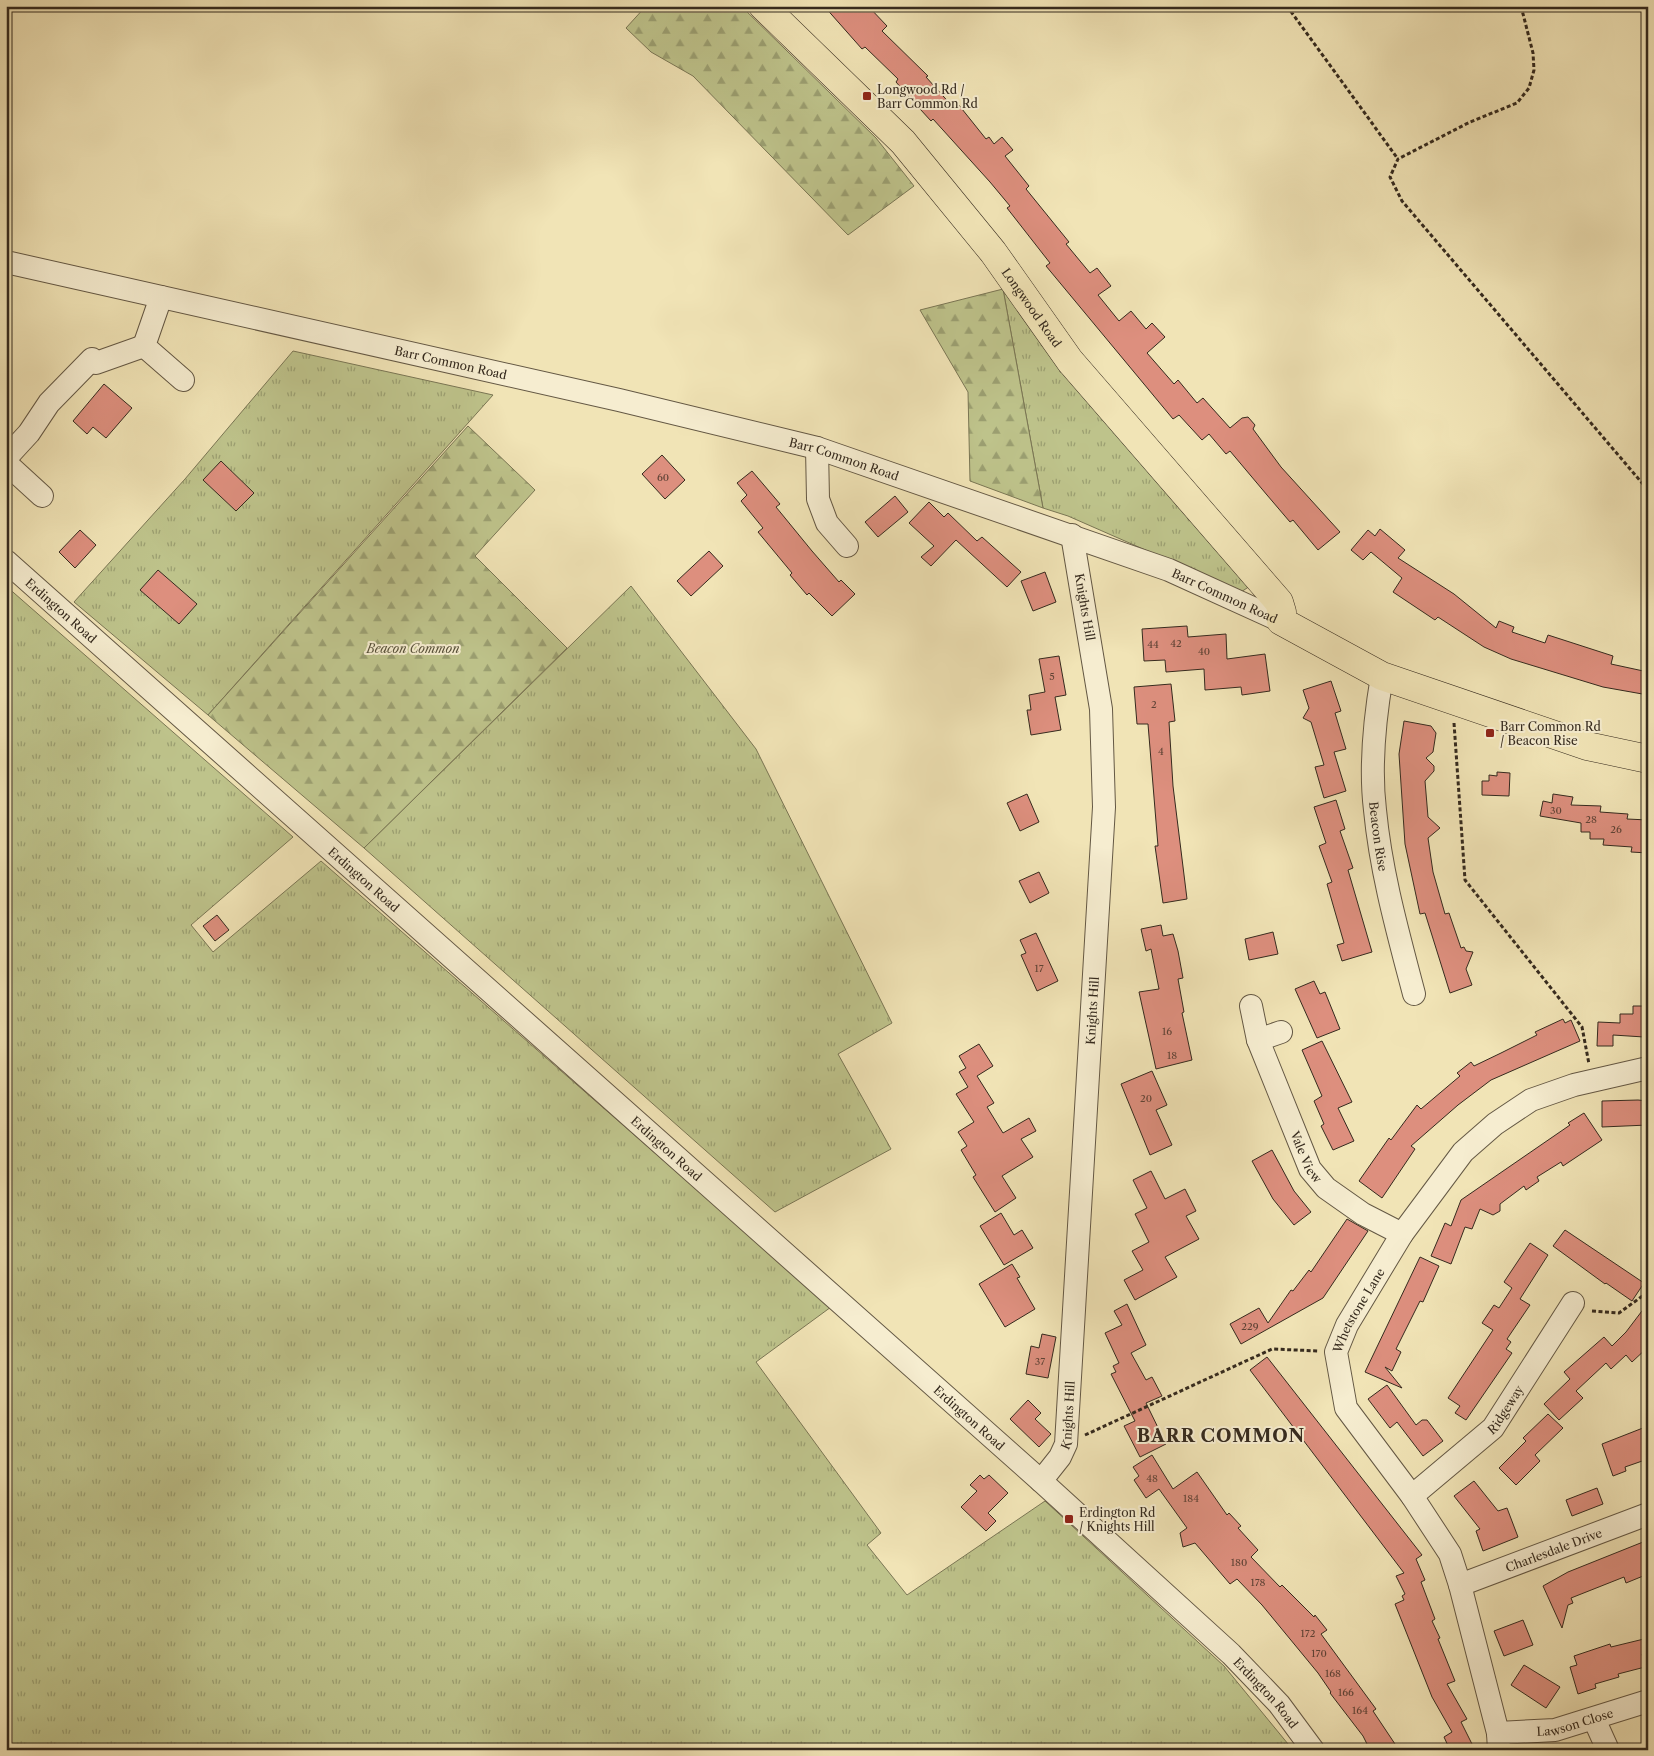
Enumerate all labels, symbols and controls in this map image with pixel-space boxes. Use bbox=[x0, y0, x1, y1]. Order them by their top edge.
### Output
place label: Longwood Rd / Barr Common Rd bbox=[877, 82, 979, 111]
marker: Longwood Rd / Barr Common Rd bbox=[861, 90, 873, 102]
street label: Longwood Road bbox=[999, 265, 1066, 350]
street label: Barr Common Road bbox=[393, 342, 509, 382]
street label: Barr Common Road bbox=[788, 434, 902, 484]
house number: 60 bbox=[657, 471, 669, 484]
street label: Barr Common Road bbox=[1170, 565, 1281, 626]
street label: Knights Hill bbox=[1072, 572, 1098, 642]
street label: Erdington Road bbox=[23, 575, 100, 646]
house number: 42 bbox=[1170, 637, 1182, 650]
house number: 44 bbox=[1147, 638, 1159, 651]
park label: Beacon Common bbox=[366, 641, 459, 656]
house number: 40 bbox=[1198, 645, 1210, 658]
house number: 5 bbox=[1049, 670, 1055, 683]
house number: 2 bbox=[1151, 698, 1157, 711]
place label: Barr Common Rd / Beacon Rise bbox=[1500, 719, 1602, 748]
marker: Barr Common Rd / Beacon Rise bbox=[1484, 727, 1496, 739]
house number: 4 bbox=[1158, 745, 1164, 758]
street label: Beacon Rise bbox=[1367, 801, 1391, 873]
house number: 30 bbox=[1550, 804, 1562, 817]
house number: 28 bbox=[1585, 813, 1597, 826]
house number: 26 bbox=[1610, 823, 1622, 836]
street label: Erdington Road bbox=[325, 844, 403, 915]
house number: 17 bbox=[1034, 962, 1044, 975]
street label: Knights Hill bbox=[1082, 976, 1101, 1045]
house number: 16 bbox=[1162, 1025, 1172, 1038]
house number: 18 bbox=[1167, 1049, 1177, 1062]
house number: 20 bbox=[1140, 1092, 1152, 1105]
street label: Erdington Road bbox=[628, 1113, 706, 1184]
street label: Vale View bbox=[1287, 1128, 1326, 1186]
street label: Whetstone Lane bbox=[1329, 1265, 1387, 1356]
house number: 229 bbox=[1241, 1320, 1259, 1333]
house number: 37 bbox=[1035, 1355, 1045, 1368]
street label: Knights Hill bbox=[1057, 1380, 1077, 1452]
street label: Erdington Road bbox=[931, 1382, 1009, 1453]
street label: Ridgeway bbox=[1484, 1382, 1526, 1437]
district label: BARR COMMON bbox=[1137, 1425, 1305, 1447]
house number: 48 bbox=[1146, 1472, 1158, 1485]
house number: 184 bbox=[1183, 1492, 1199, 1505]
place label: Erdington Rd / Knights Hill bbox=[1079, 1505, 1156, 1534]
marker: Erdington Rd / Knights Hill bbox=[1063, 1513, 1075, 1525]
street label: Charlesdale Drive bbox=[1503, 1525, 1604, 1575]
house number: 180 bbox=[1231, 1556, 1247, 1569]
house number: 178 bbox=[1250, 1576, 1266, 1589]
house number: 172 bbox=[1301, 1627, 1316, 1640]
house number: 170 bbox=[1311, 1647, 1327, 1660]
street label: Erdington Road bbox=[1231, 1654, 1302, 1732]
house number: 168 bbox=[1325, 1667, 1341, 1680]
house number: 166 bbox=[1338, 1686, 1354, 1699]
house number: 164 bbox=[1352, 1704, 1368, 1717]
street label: Lawson Close bbox=[1536, 1705, 1615, 1739]

